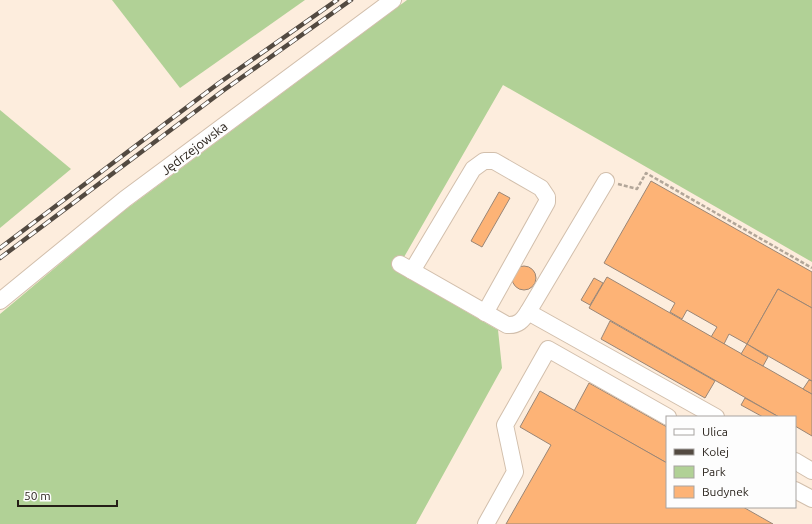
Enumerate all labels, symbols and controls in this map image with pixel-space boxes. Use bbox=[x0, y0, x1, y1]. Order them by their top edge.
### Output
street label: Jędrzejowska bbox=[158, 119, 230, 177]
legend bbox=[666, 416, 796, 508]
text: Ulica bbox=[702, 425, 728, 438]
text: Kolej bbox=[702, 445, 729, 458]
text: Park bbox=[702, 465, 726, 478]
scale bar bbox=[18, 482, 117, 508]
text: Budynek bbox=[702, 485, 749, 498]
text: 50 m bbox=[24, 489, 51, 502]

